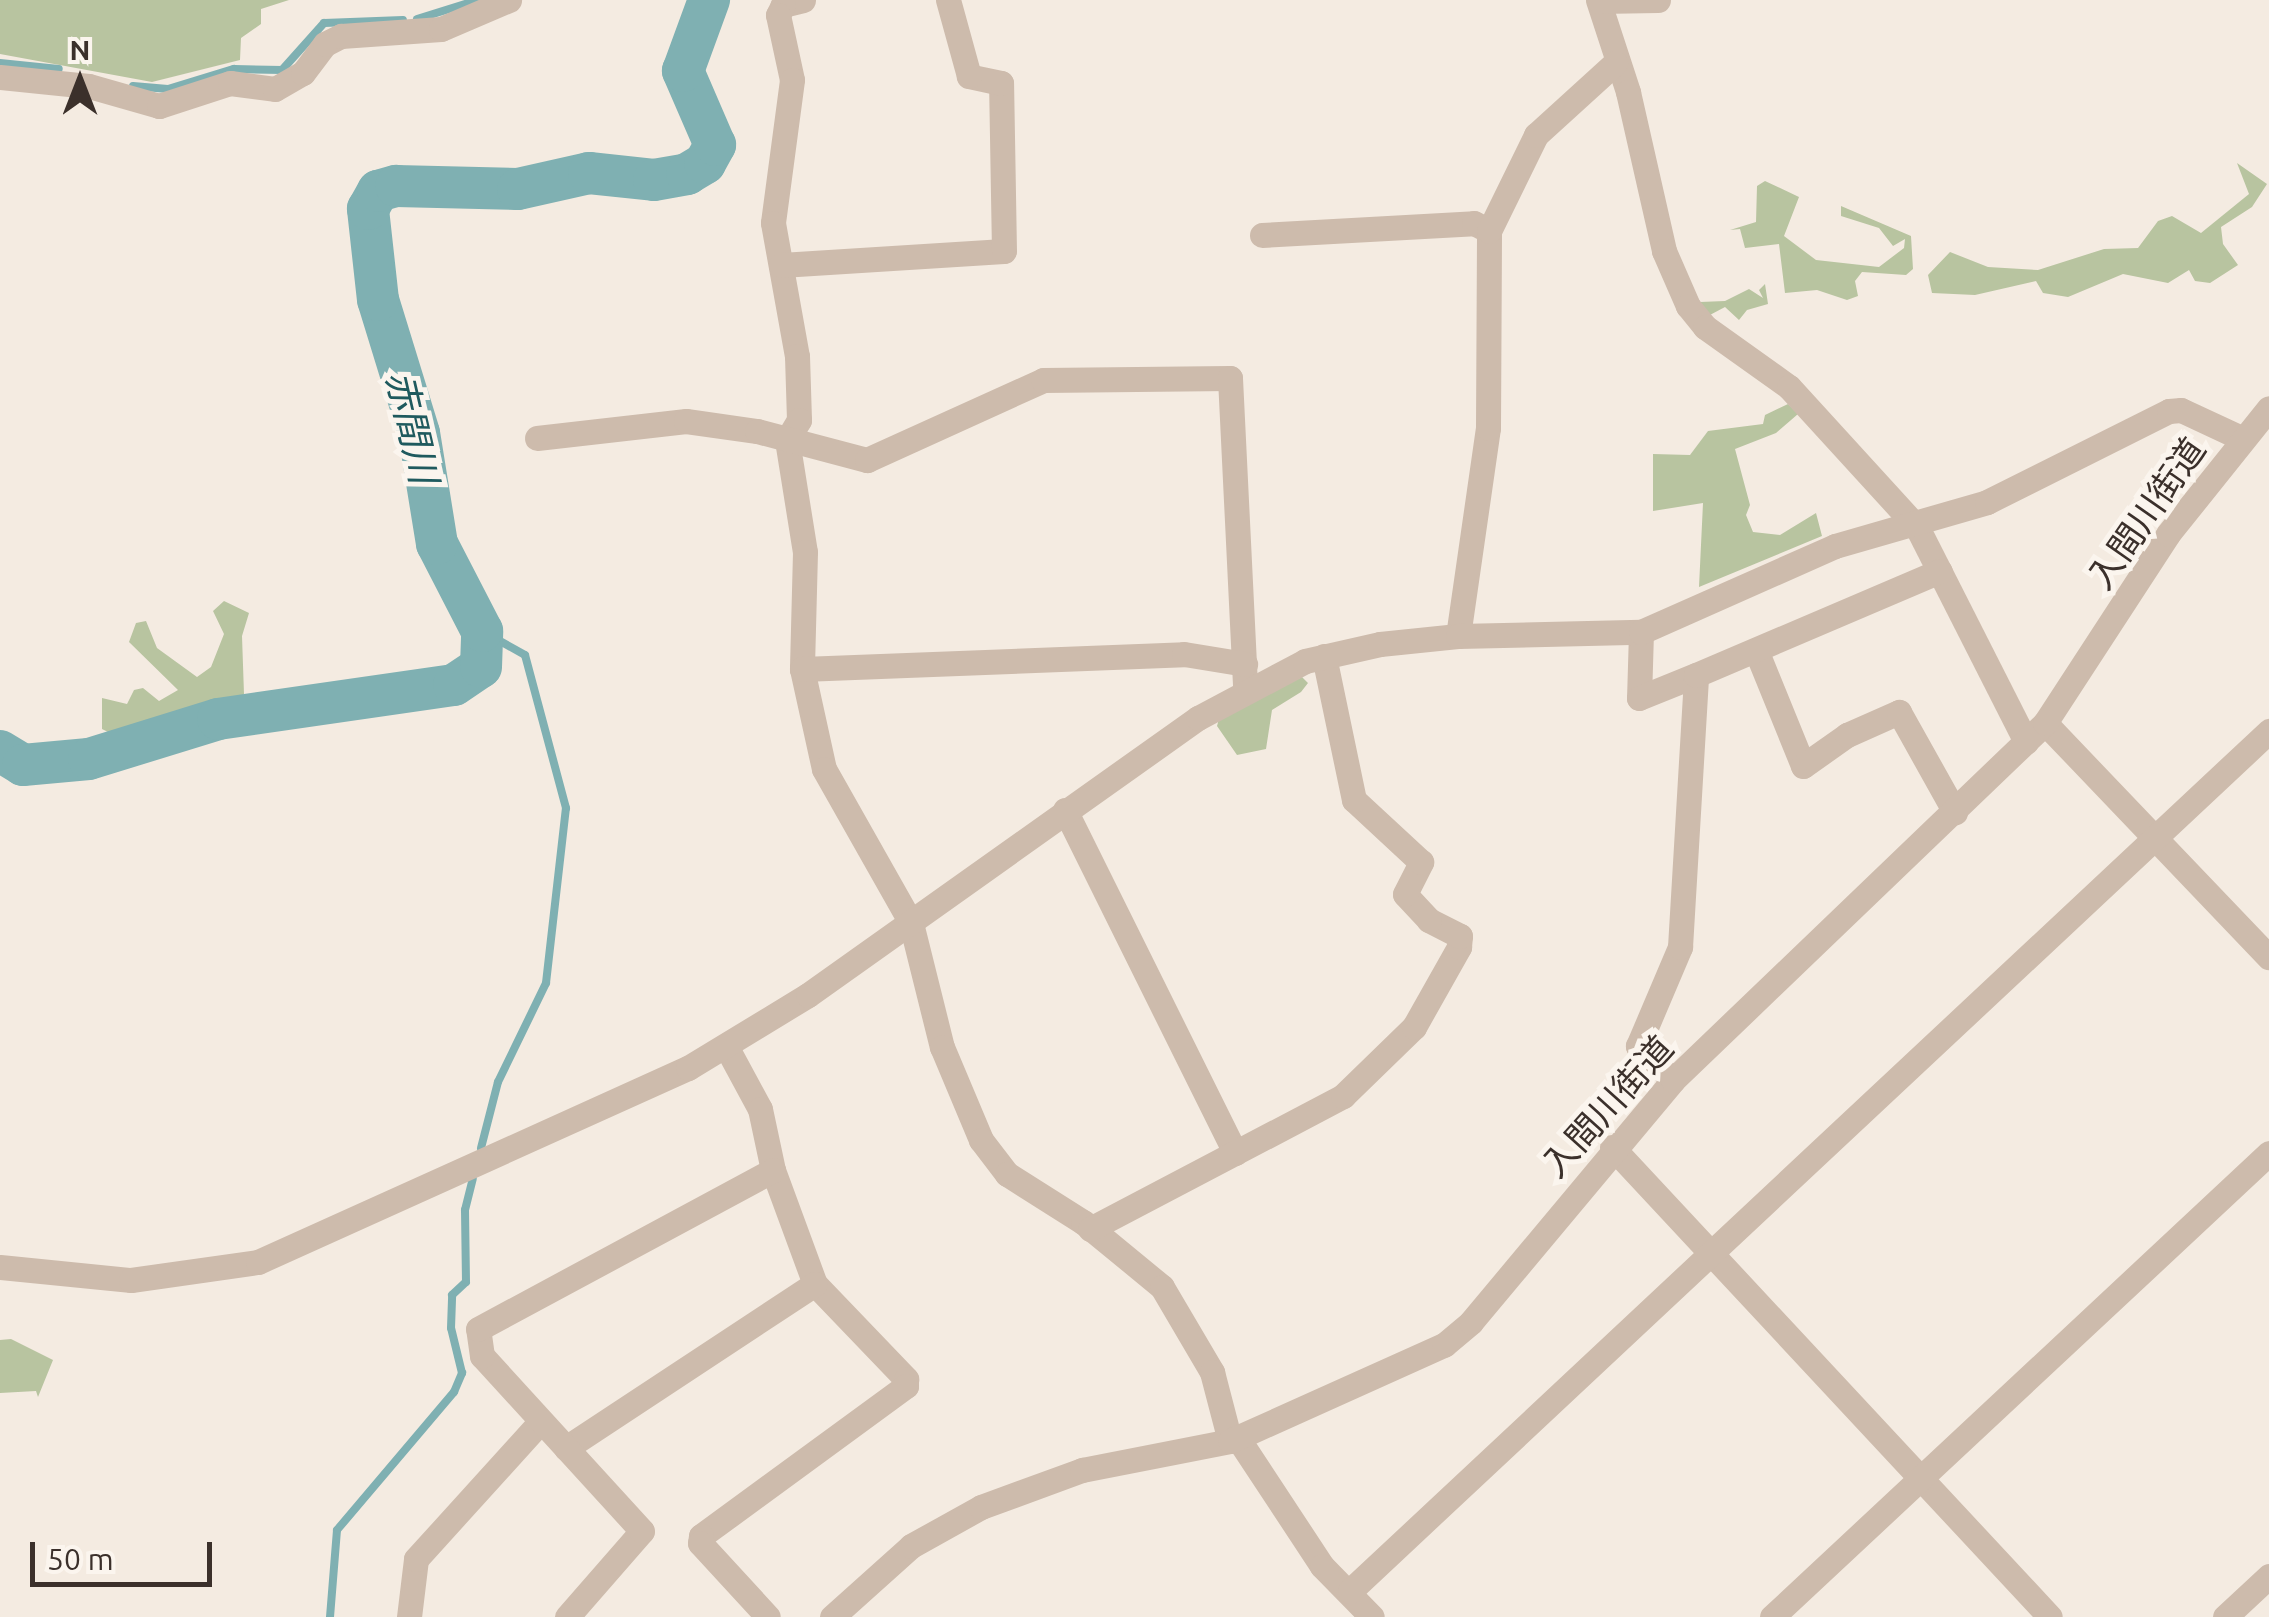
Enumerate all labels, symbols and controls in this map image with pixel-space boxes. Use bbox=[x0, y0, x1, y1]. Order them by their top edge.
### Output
north arrow bbox=[30, 30, 130, 130]
text: N bbox=[70, 34, 90, 65]
water label: 赤間川 bbox=[377, 366, 447, 488]
street label: 入間川街道 bbox=[2079, 429, 2213, 597]
street label: 入間川街道 bbox=[1533, 1027, 1681, 1185]
scale bar bbox=[35, 1522, 218, 1584]
text: 50 m bbox=[47, 1542, 114, 1576]

